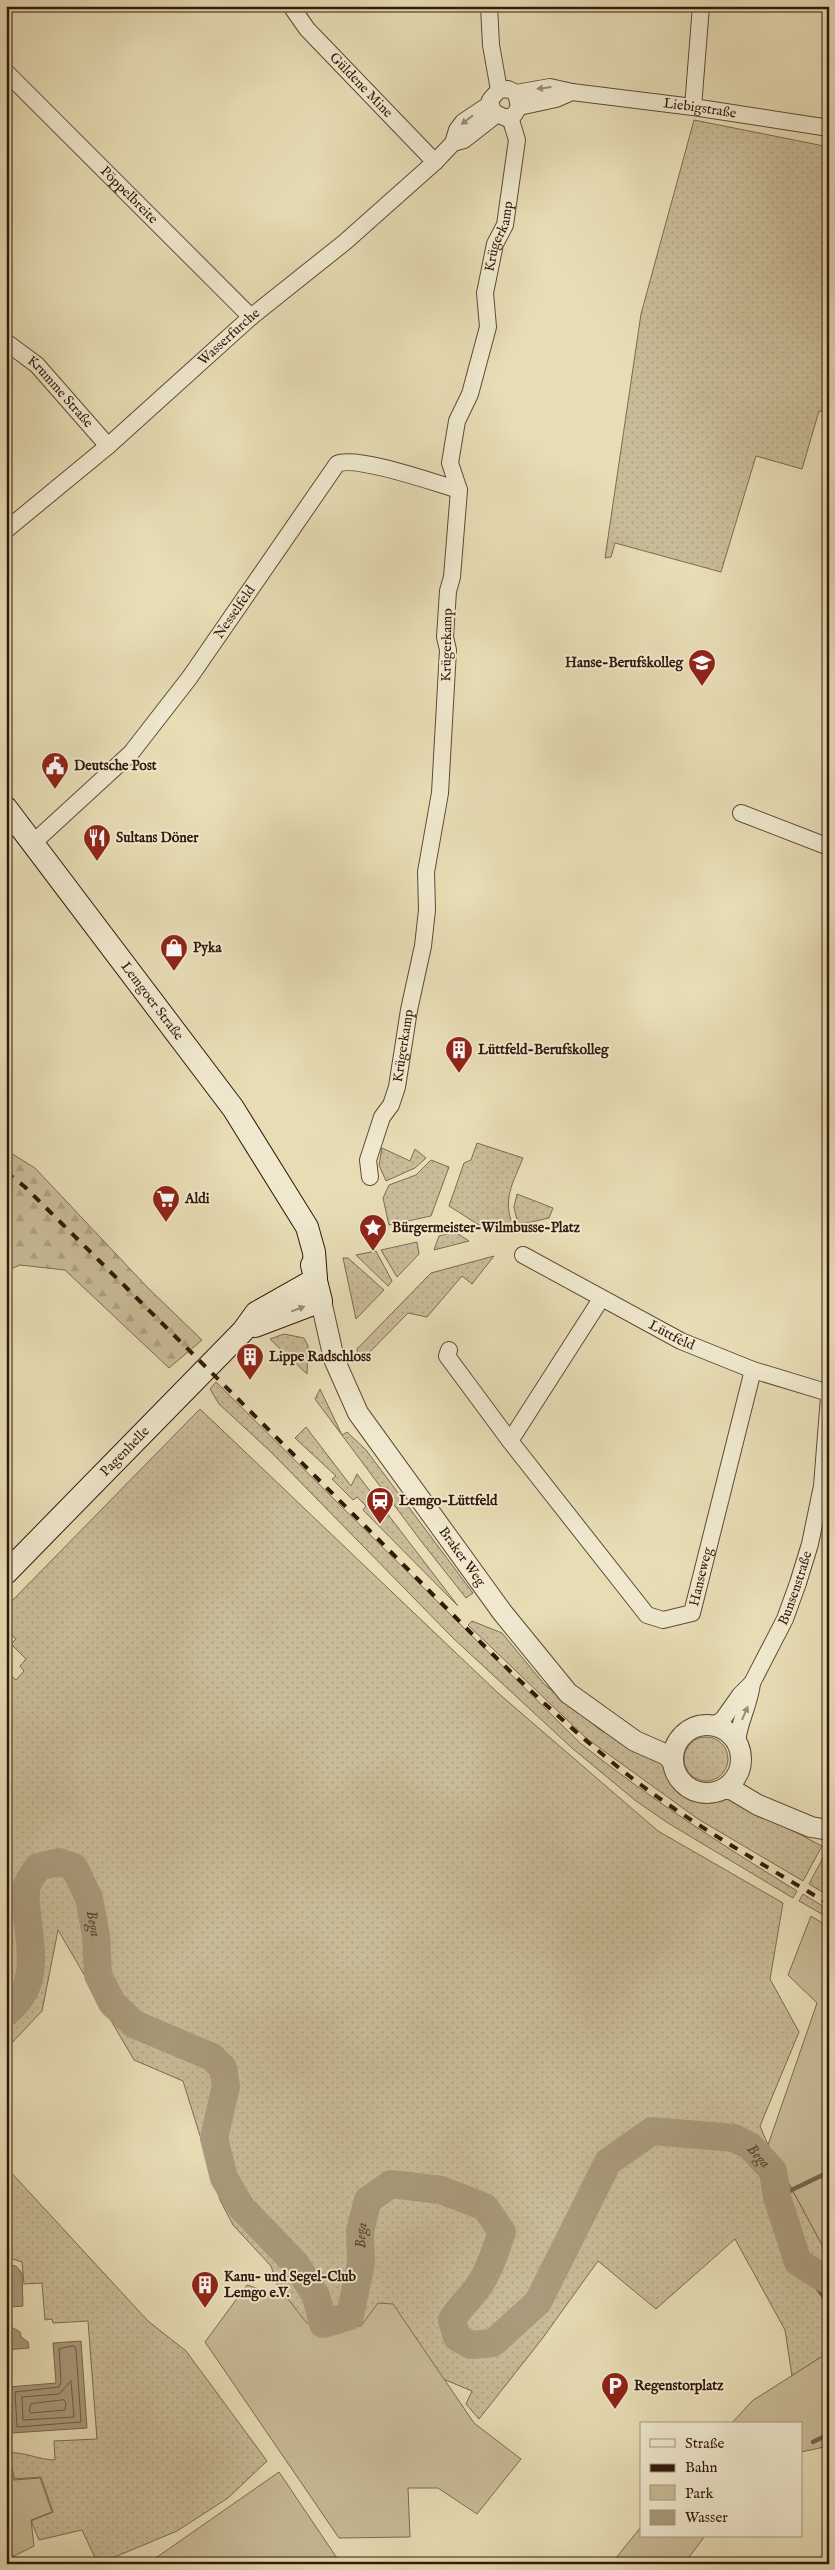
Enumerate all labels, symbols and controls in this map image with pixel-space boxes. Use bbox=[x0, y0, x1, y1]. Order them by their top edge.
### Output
street label: Güldene Mine bbox=[326, 49, 397, 122]
one-way arrow bbox=[535, 84, 551, 92]
street label: Liebigstraße bbox=[662, 94, 738, 123]
one-way arrow bbox=[461, 115, 474, 126]
street label: Pöppelbreite bbox=[96, 162, 162, 228]
street label: Krügerkamp bbox=[481, 199, 517, 273]
street label: Wasserfurche bbox=[194, 304, 264, 369]
street label: Krumme Straße bbox=[24, 352, 97, 432]
street label: Nesselfeld bbox=[210, 582, 260, 642]
street label: Krügerkamp bbox=[437, 608, 457, 682]
school or university icon: Hanse-Berufskolleg bbox=[687, 648, 717, 687]
place label: Hanse-Berufskolleg bbox=[565, 654, 684, 672]
public building icon: Deutsche Post bbox=[40, 751, 70, 790]
place label: Deutsche Post bbox=[74, 757, 157, 775]
restaurant icon: Sultans Döner bbox=[82, 823, 112, 862]
place label: Sultans Döner bbox=[116, 829, 199, 847]
shop icon: Pyka bbox=[159, 933, 189, 972]
place label: Pyka bbox=[193, 939, 222, 957]
street label: Lemgoer Straße bbox=[117, 958, 188, 1044]
street label: Krügerkamp bbox=[389, 1008, 418, 1084]
building icon: Lüttfeld-Berufskolleg bbox=[444, 1035, 474, 1074]
place label: Lüttfeld-Berufskolleg bbox=[478, 1041, 610, 1059]
supermarket icon: Aldi bbox=[151, 1184, 181, 1223]
place label: Aldi bbox=[184, 1190, 210, 1208]
place icon: Bürgermeister-Wilmbusse-Platz bbox=[358, 1213, 388, 1252]
place label: Bürgermeister-Wilmbusse-Platz bbox=[392, 1219, 580, 1237]
one-way arrow bbox=[291, 1305, 306, 1313]
street label: Lüttfeld bbox=[645, 1316, 698, 1355]
building icon: Lippe Radschloss bbox=[235, 1342, 265, 1381]
place label: Lippe Radschloss bbox=[269, 1348, 371, 1366]
street label: Pagenhelle bbox=[96, 1422, 154, 1481]
station icon: Lemgo-Lüttfeld bbox=[365, 1486, 395, 1525]
place label: Lemgo-Lüttfeld bbox=[399, 1492, 498, 1510]
street label: Braker Weg bbox=[434, 1523, 490, 1590]
street label: Hanseweg bbox=[685, 1545, 717, 1608]
street label: Bunsenstraße bbox=[774, 1548, 816, 1629]
one-way arrow bbox=[741, 1706, 749, 1720]
water label: Bega bbox=[82, 1909, 106, 1939]
water label: Bega bbox=[743, 2140, 775, 2172]
water label: Bega bbox=[350, 2220, 372, 2249]
place label: Kanu- und Segel-Club Lemgo e.V. bbox=[224, 2268, 357, 2302]
building icon: Kanu- und Segel-Club Lemgo e.V. bbox=[190, 2270, 220, 2309]
parking icon: Regenstorplatz bbox=[600, 2371, 630, 2410]
place label: Regenstorplatz bbox=[634, 2377, 724, 2395]
legend bbox=[640, 2422, 802, 2538]
text: Straße bbox=[685, 2434, 725, 2453]
text: Bahn bbox=[685, 2458, 717, 2477]
text: Park bbox=[685, 2484, 715, 2503]
text: Wasser bbox=[685, 2508, 728, 2527]

